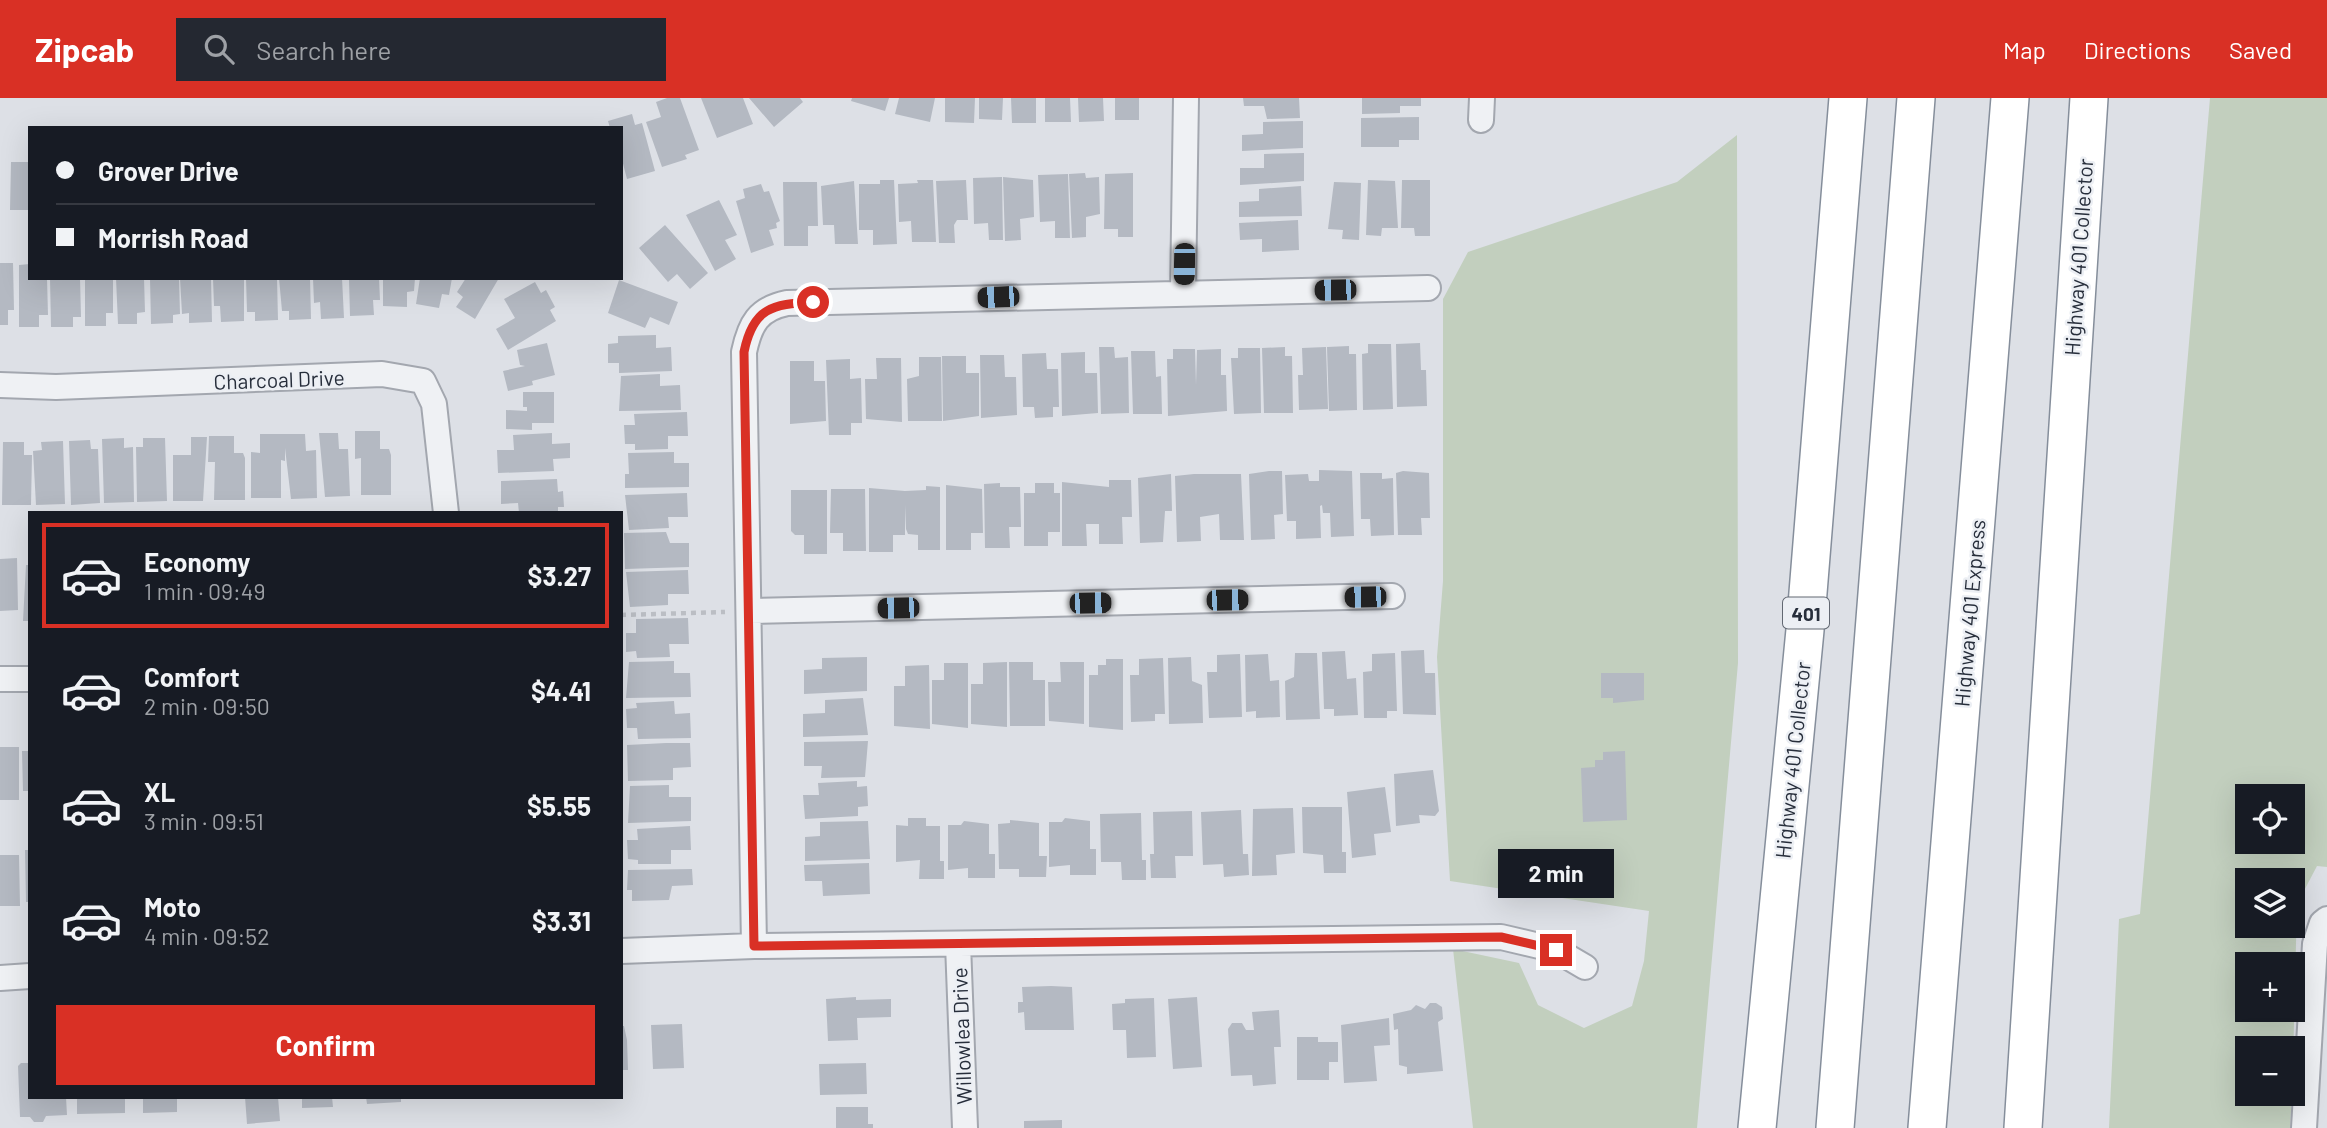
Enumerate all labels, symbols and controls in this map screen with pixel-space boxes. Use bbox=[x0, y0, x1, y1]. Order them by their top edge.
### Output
search box bbox=[176, 18, 666, 81]
text: Zipcab bbox=[35, 29, 134, 69]
icon: search bbox=[200, 30, 238, 68]
text: Search here bbox=[256, 34, 391, 65]
text: Map bbox=[2003, 35, 2046, 64]
text: Directions bbox=[2084, 35, 2191, 64]
text: Saved bbox=[2229, 35, 2292, 64]
text: Grover Drive bbox=[98, 155, 239, 186]
street label: Highway 401 Collector bbox=[2059, 157, 2097, 356]
text: Morrish Road bbox=[98, 222, 249, 253]
car bbox=[1174, 243, 1195, 285]
car bbox=[1314, 279, 1357, 301]
route start bbox=[797, 286, 829, 318]
car bbox=[977, 286, 1020, 308]
street label: Charcoal Drive bbox=[213, 364, 345, 394]
street label: Highway 401 Express bbox=[1948, 518, 1990, 708]
icon: car bbox=[60, 544, 123, 607]
text: Economy bbox=[144, 546, 250, 577]
text: $3.27 bbox=[528, 560, 591, 591]
text: 1 min · 09:49 bbox=[144, 577, 265, 605]
car bbox=[1344, 586, 1387, 608]
car bbox=[1206, 589, 1249, 611]
car bbox=[1069, 592, 1112, 614]
car bbox=[877, 597, 920, 619]
road number: 401 bbox=[1783, 598, 1829, 628]
icon: car bbox=[60, 659, 123, 722]
street label: Highway 401 Collector bbox=[1769, 660, 1815, 860]
text: Comfort bbox=[144, 661, 240, 692]
text: $4.41 bbox=[531, 675, 591, 706]
text: 2 min · 09:50 bbox=[144, 692, 270, 720]
icon: car bbox=[60, 774, 123, 837]
text: XL bbox=[144, 776, 175, 807]
map controls bbox=[2235, 784, 2305, 1106]
button: locate bbox=[2235, 784, 2305, 854]
text: $5.55 bbox=[527, 790, 591, 821]
text: 3 min · 09:51 bbox=[144, 807, 264, 835]
callout: 2 min bbox=[1498, 848, 1614, 898]
text: 2 min bbox=[1528, 859, 1584, 887]
button: layers bbox=[2235, 868, 2305, 938]
icon: car bbox=[60, 889, 123, 952]
text: Moto bbox=[144, 891, 201, 922]
text: $3.31 bbox=[532, 905, 591, 936]
text: 4 min · 09:52 bbox=[144, 922, 270, 950]
route end bbox=[1540, 934, 1572, 966]
button: + bbox=[2235, 952, 2305, 1022]
street label: Willowlea Drive bbox=[946, 967, 976, 1105]
button: Confirm bbox=[56, 1005, 595, 1085]
button: − bbox=[2235, 1036, 2305, 1106]

